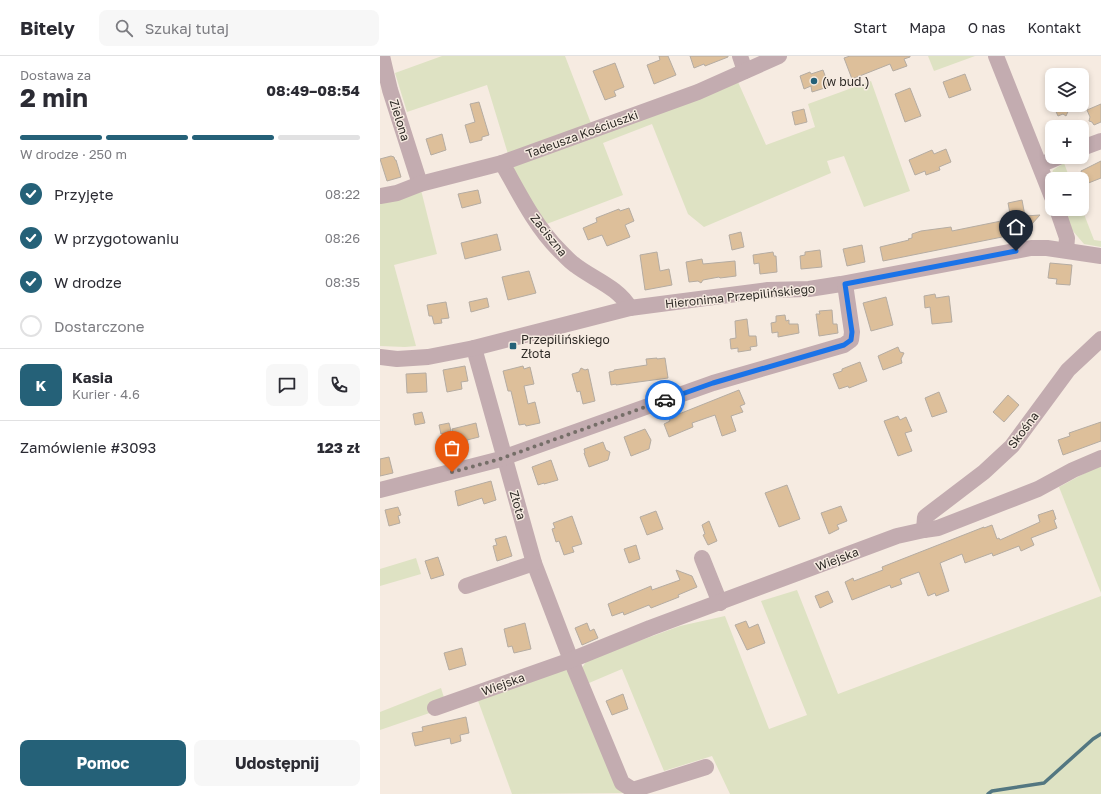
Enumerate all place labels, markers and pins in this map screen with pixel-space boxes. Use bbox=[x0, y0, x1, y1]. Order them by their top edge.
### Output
place label: (w bud.) bbox=[822, 74, 869, 89]
marker: (w bud.) bbox=[809, 76, 819, 86]
pin bbox=[999, 210, 1033, 251]
place label: Przepilińskiego Złota bbox=[521, 332, 610, 361]
marker: Przepilińskiego Złota bbox=[508, 341, 518, 351]
pin bbox=[435, 431, 469, 472]

